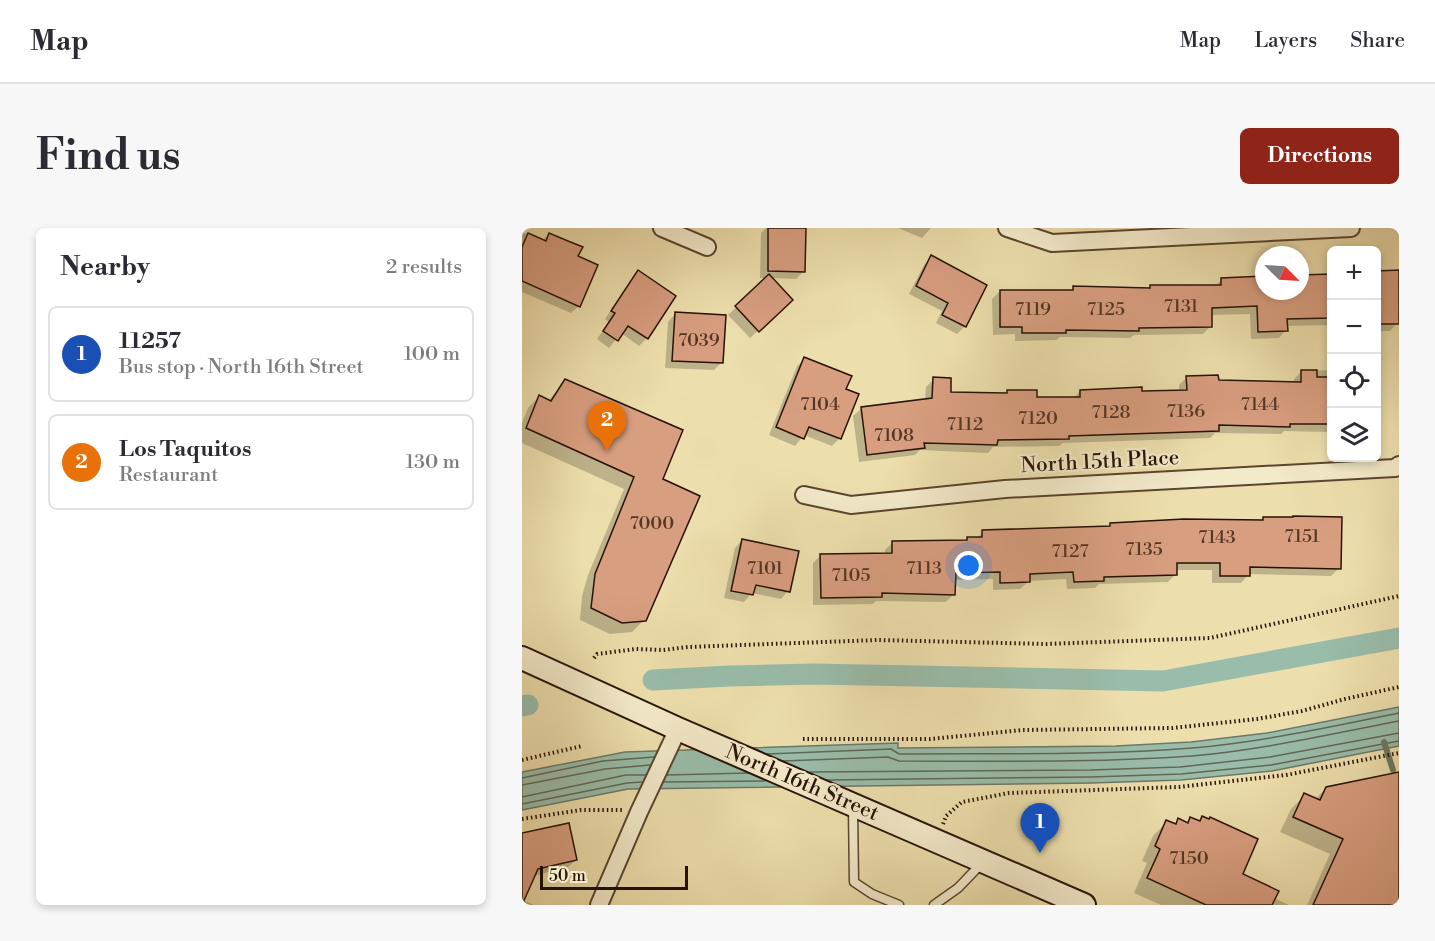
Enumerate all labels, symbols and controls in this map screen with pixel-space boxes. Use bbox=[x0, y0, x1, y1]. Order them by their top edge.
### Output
text: Map bbox=[30, 24, 89, 59]
text: Map bbox=[1180, 28, 1221, 54]
text: Layers bbox=[1254, 28, 1317, 54]
text: Share bbox=[1350, 28, 1405, 54]
button: Directions bbox=[1240, 128, 1399, 184]
text: Find us bbox=[36, 130, 180, 183]
north arrow bbox=[1255, 246, 1309, 300]
map controls bbox=[1327, 246, 1381, 462]
button: + bbox=[1327, 246, 1381, 300]
text: Nearby bbox=[60, 251, 150, 283]
text: 2 results bbox=[386, 255, 462, 280]
house number: 7131 bbox=[1164, 295, 1199, 318]
house number: 7119 bbox=[1015, 298, 1051, 321]
house number: 7125 bbox=[1087, 298, 1125, 321]
button: − bbox=[1327, 300, 1381, 354]
text: 11257 bbox=[119, 328, 181, 355]
house number: 7039 bbox=[678, 329, 720, 352]
text: 1 bbox=[77, 342, 86, 367]
text: 100 m bbox=[404, 342, 460, 367]
button: locate bbox=[1327, 354, 1381, 408]
text: Bus stop · North 16th Street bbox=[119, 355, 364, 380]
house number: 7104 bbox=[800, 393, 840, 416]
house number: 7144 bbox=[1241, 393, 1280, 416]
house number: 7136 bbox=[1167, 400, 1205, 423]
house number: 7128 bbox=[1091, 401, 1131, 424]
pin: 2 bbox=[588, 402, 626, 451]
house number: 7120 bbox=[1018, 407, 1058, 430]
button: layers bbox=[1327, 408, 1381, 462]
house number: 7112 bbox=[947, 413, 983, 436]
house number: 7108 bbox=[874, 424, 914, 447]
text: Los Taquitos bbox=[119, 436, 251, 463]
street label: North 15th Place bbox=[1020, 445, 1180, 479]
text: 2 bbox=[75, 450, 88, 475]
text: 130 m bbox=[405, 450, 460, 475]
text: Restaurant bbox=[119, 463, 218, 488]
house number: 7000 bbox=[630, 512, 674, 535]
house number: 7151 bbox=[1284, 525, 1320, 548]
house number: 7143 bbox=[1198, 526, 1236, 549]
house number: 7135 bbox=[1125, 538, 1163, 561]
house number: 7127 bbox=[1051, 540, 1089, 563]
your location bbox=[954, 551, 983, 580]
house number: 7101 bbox=[747, 557, 783, 580]
house number: 7113 bbox=[906, 557, 942, 580]
house number: 7105 bbox=[832, 564, 870, 587]
street label: North 16th Street bbox=[721, 739, 883, 827]
pin: 1 bbox=[1020, 804, 1060, 853]
house number: 7150 bbox=[1169, 847, 1209, 870]
scale bar bbox=[540, 863, 688, 890]
text: 50 m bbox=[549, 866, 586, 886]

